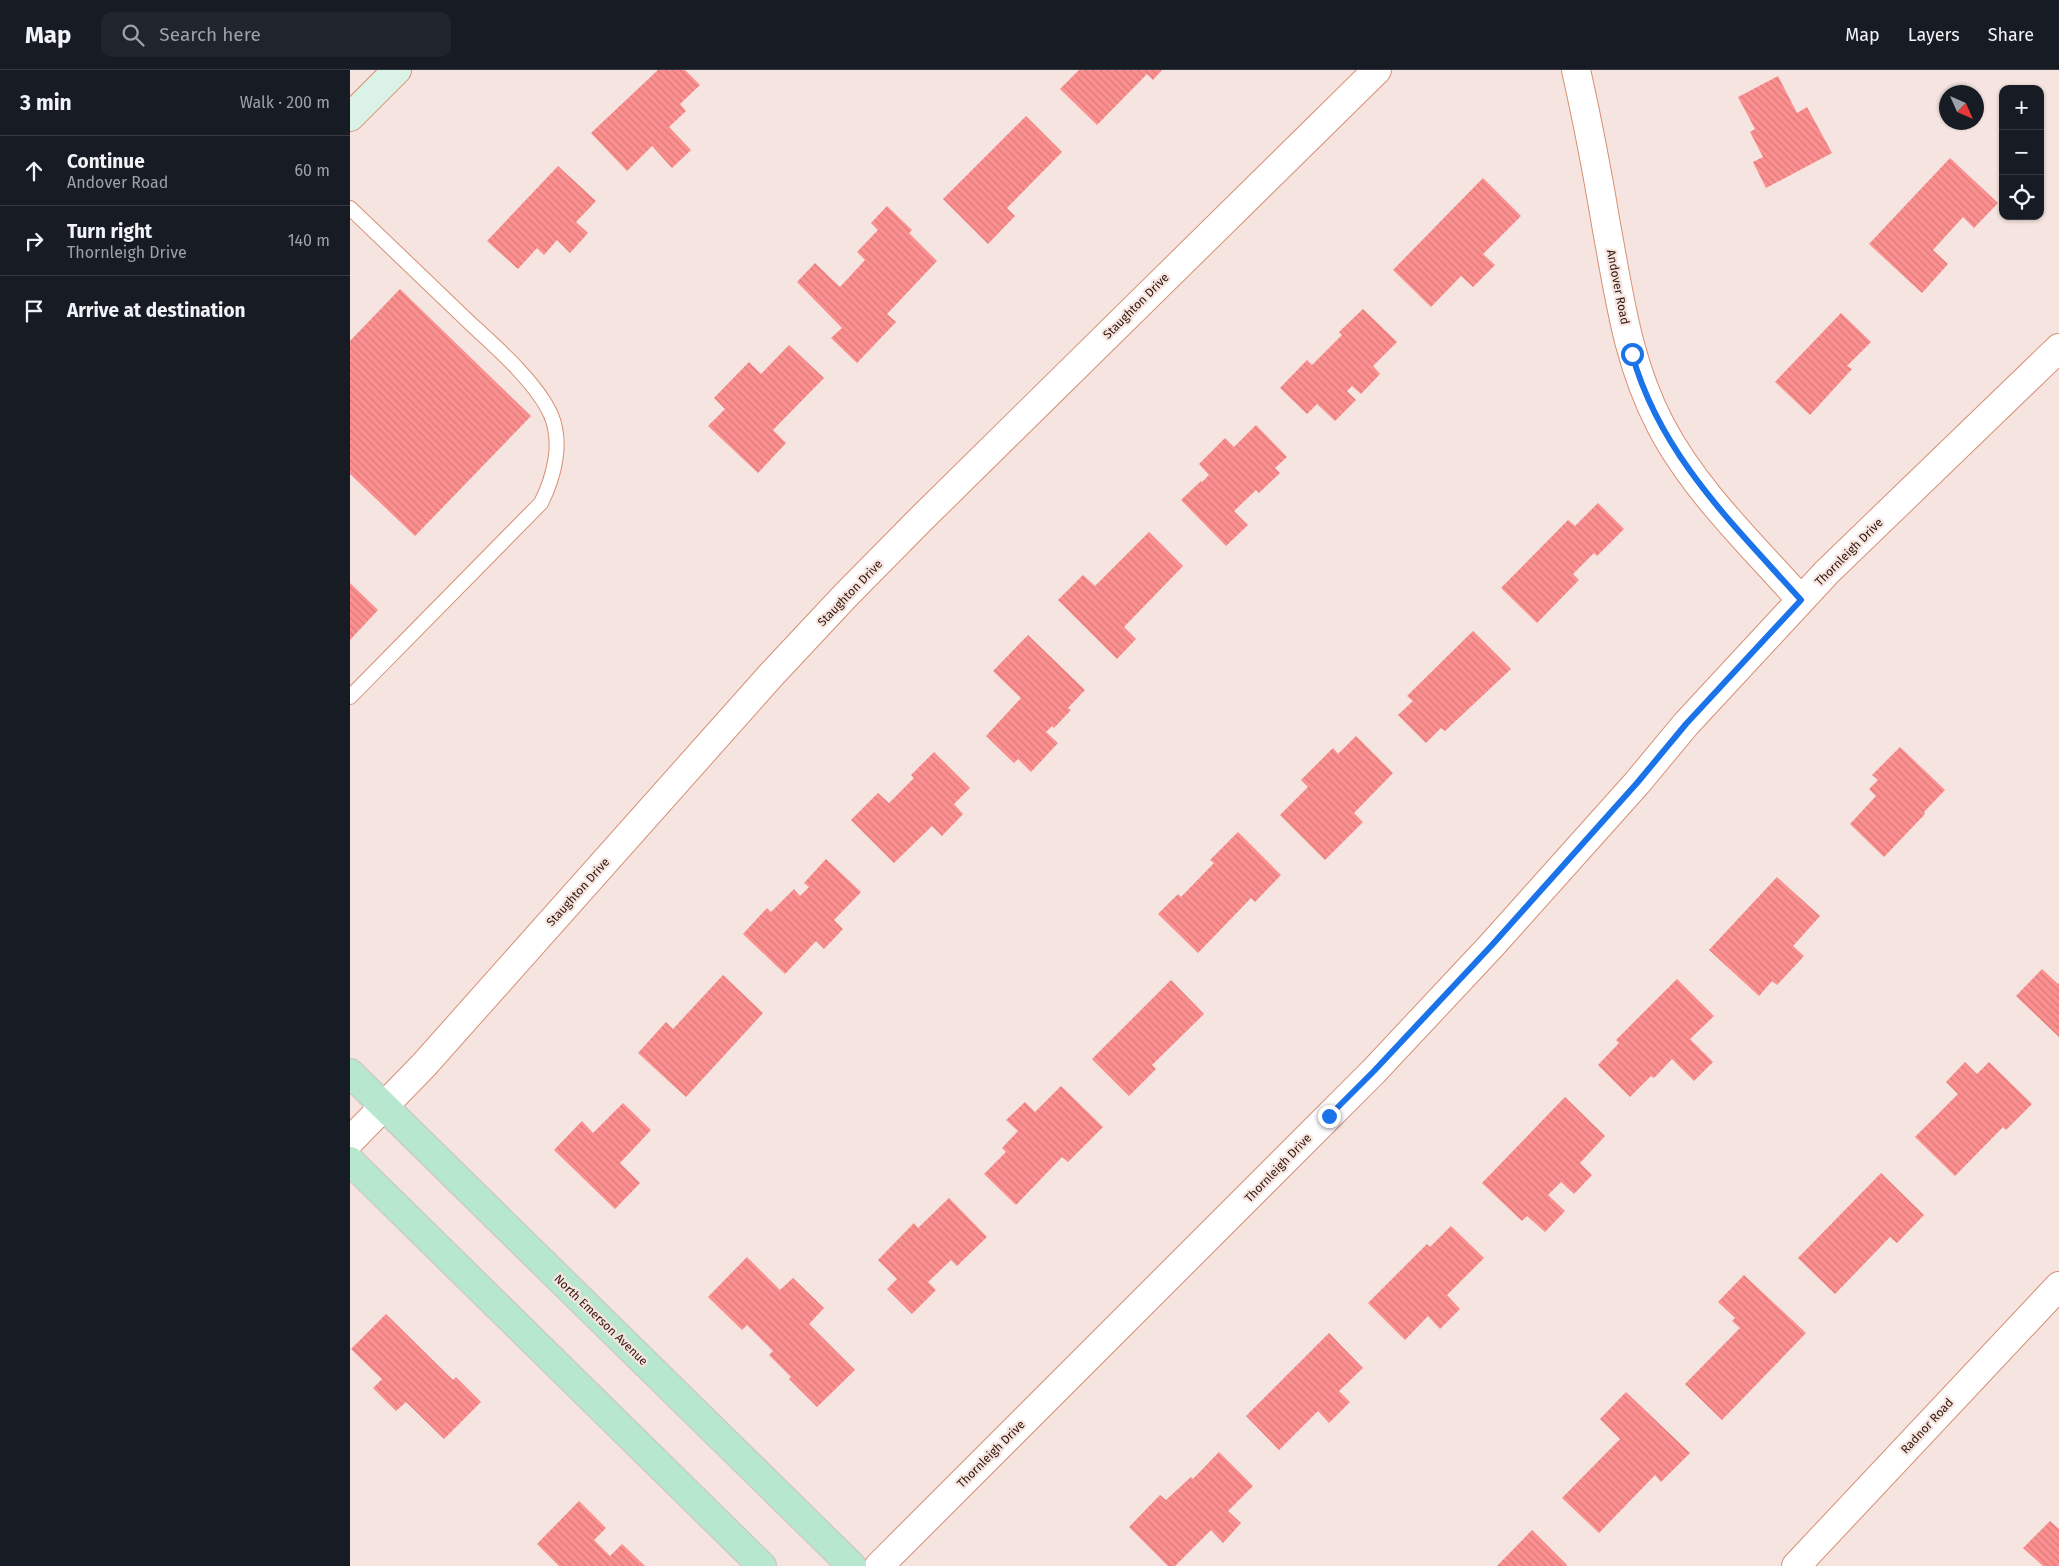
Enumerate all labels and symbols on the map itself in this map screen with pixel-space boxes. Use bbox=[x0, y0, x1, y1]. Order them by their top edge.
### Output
north arrow bbox=[1939, 85, 1984, 130]
street label: Andover Road bbox=[1604, 248, 1632, 326]
street label: Staughton Drive bbox=[1100, 270, 1172, 342]
route start bbox=[1621, 343, 1644, 366]
street label: Thornleigh Drive bbox=[1812, 515, 1886, 589]
street label: Staughton Drive bbox=[815, 557, 885, 629]
street label: Staughton Drive bbox=[544, 855, 612, 929]
route end bbox=[1318, 1105, 1341, 1128]
street label: Thornleigh Drive bbox=[1242, 1131, 1314, 1205]
street label: North Emerson Avenue bbox=[551, 1272, 651, 1368]
street label: Radnor Road bbox=[1898, 1395, 1956, 1457]
street label: Thornleigh Drive bbox=[954, 1417, 1028, 1491]

